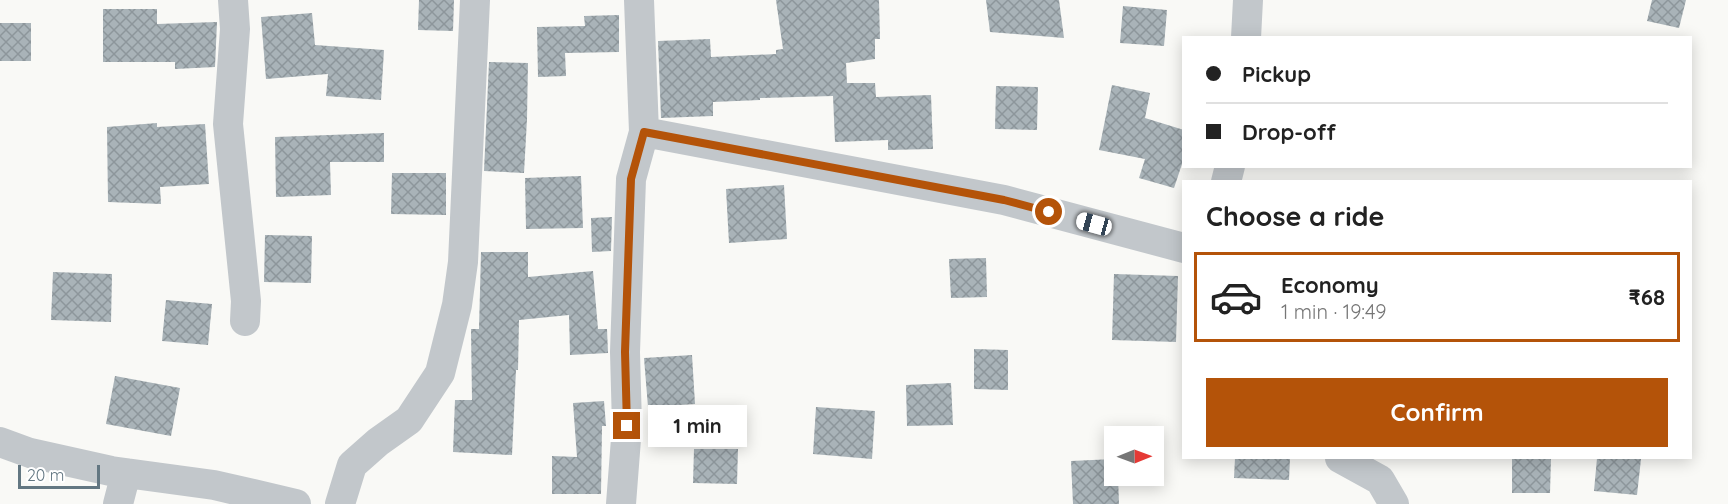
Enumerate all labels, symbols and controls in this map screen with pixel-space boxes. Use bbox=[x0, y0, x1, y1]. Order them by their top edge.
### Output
text: Pickup bbox=[1242, 60, 1311, 88]
text: Drop-off bbox=[1242, 118, 1336, 146]
route start bbox=[1035, 198, 1062, 225]
text: Choose a ride bbox=[1206, 199, 1384, 233]
car bbox=[1074, 211, 1114, 237]
icon: car bbox=[1209, 270, 1263, 324]
text: Economy bbox=[1281, 271, 1379, 299]
text: ₹68 bbox=[1629, 283, 1665, 311]
text: 1 min · 19:49 bbox=[1281, 299, 1386, 324]
button: Confirm bbox=[1206, 378, 1668, 447]
callout: 1 min bbox=[648, 405, 747, 447]
route end bbox=[613, 412, 640, 439]
text: 1 min bbox=[673, 413, 722, 438]
north arrow bbox=[1104, 426, 1164, 486]
map controls bbox=[1104, 426, 1164, 486]
scale bar bbox=[18, 462, 100, 490]
text: 20 m bbox=[27, 465, 64, 485]

